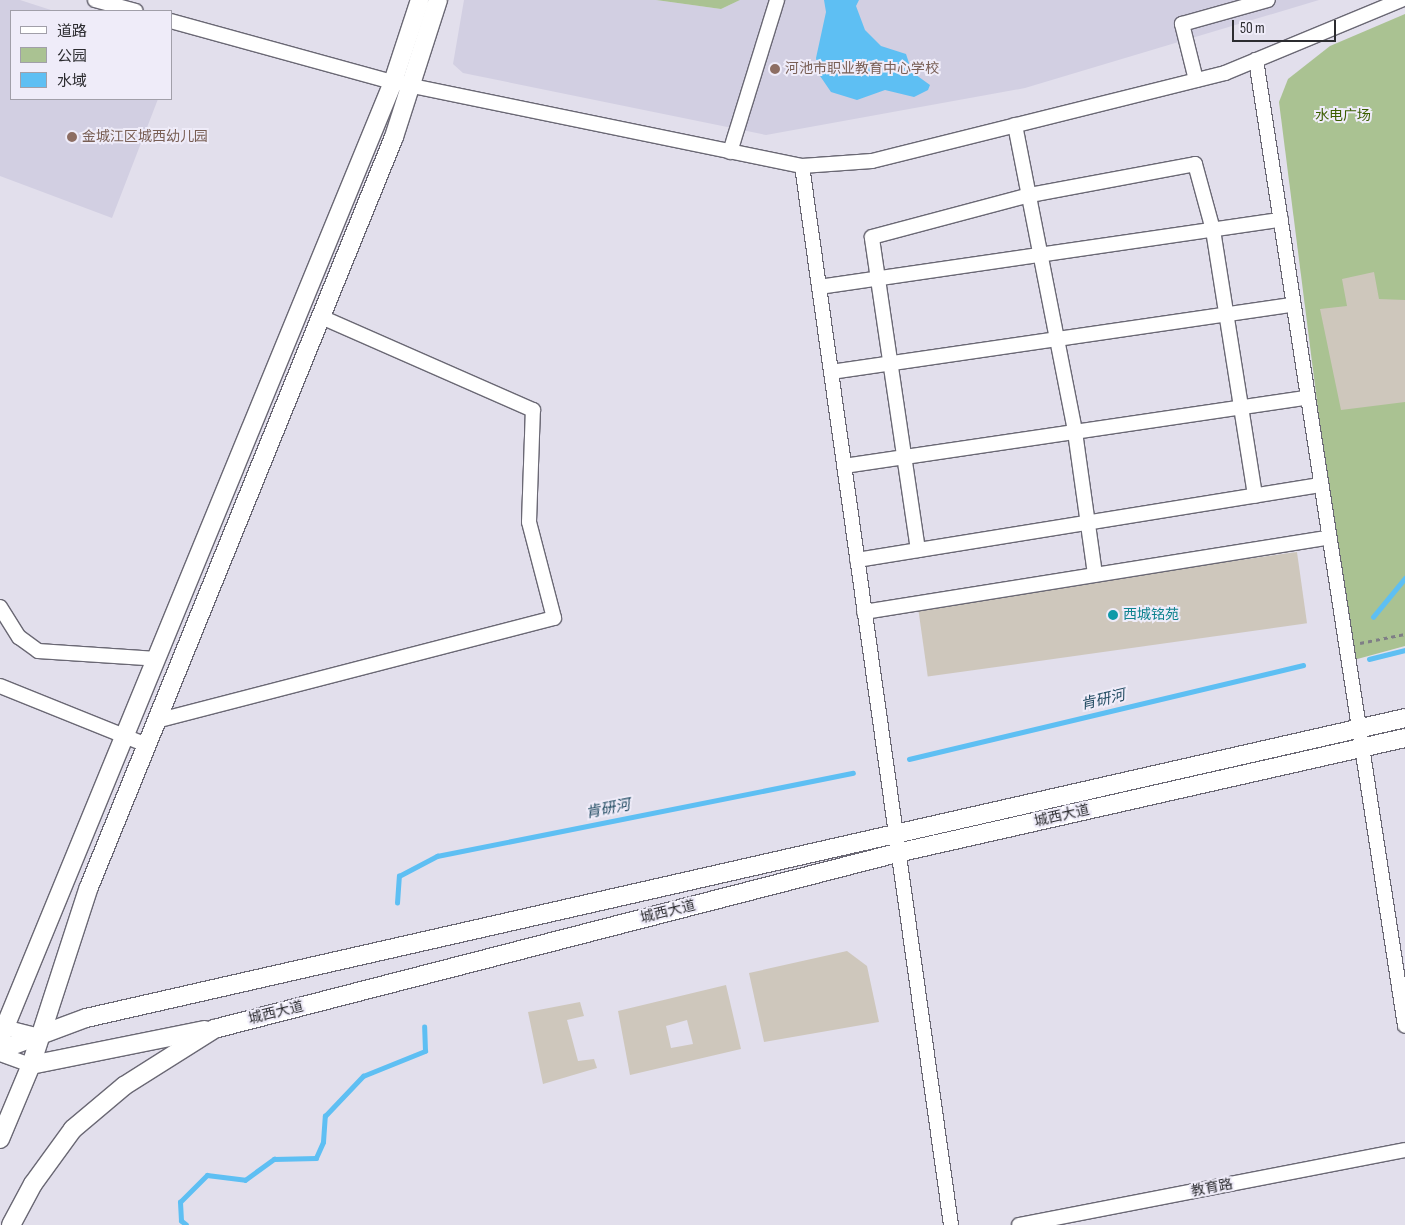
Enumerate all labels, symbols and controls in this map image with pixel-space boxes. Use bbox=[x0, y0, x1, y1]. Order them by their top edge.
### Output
legend bbox=[10, 10, 172, 100]
scale bar bbox=[1235, 10, 1339, 42]
text: 50 m bbox=[1240, 19, 1265, 38]
text: 道路 bbox=[57, 22, 87, 41]
text: 公园 bbox=[57, 47, 87, 66]
place label: 河池市职业教育中心学校 bbox=[785, 61, 939, 77]
marker: 河池市职业教育中心学校 bbox=[769, 63, 781, 75]
text: 水域 bbox=[57, 72, 87, 91]
park label: 水电广场 bbox=[1315, 108, 1371, 124]
place label: 金城江区城西幼儿园 bbox=[82, 129, 208, 145]
marker: 金城江区城西幼儿园 bbox=[66, 131, 78, 143]
place label: 西城铭苑 bbox=[1123, 607, 1179, 623]
marker: 西城铭苑 bbox=[1107, 609, 1119, 621]
water label: 肯研河 bbox=[1079, 686, 1127, 714]
water label: 肯研河 bbox=[584, 796, 632, 822]
street label: 城西大道 bbox=[1033, 802, 1091, 830]
street label: 城西大道 bbox=[639, 897, 697, 927]
street label: 城西大道 bbox=[247, 998, 305, 1028]
street label: 教育路 bbox=[1190, 1176, 1234, 1200]

